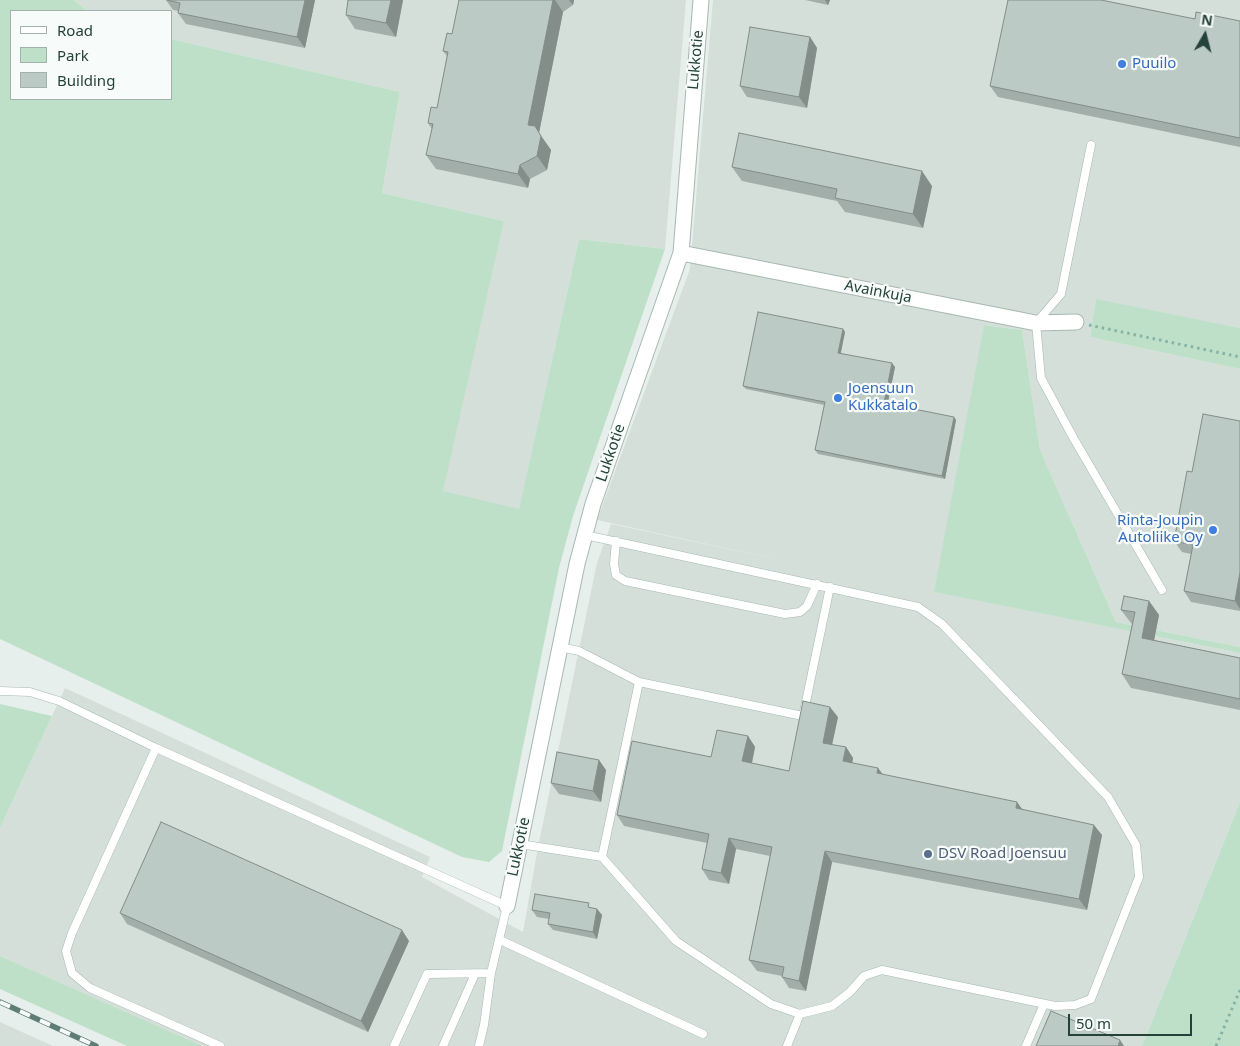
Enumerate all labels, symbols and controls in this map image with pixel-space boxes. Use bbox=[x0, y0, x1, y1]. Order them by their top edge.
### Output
text: N bbox=[1200, 9, 1214, 30]
legend bbox=[10, 10, 172, 100]
north arrow bbox=[1180, 10, 1230, 60]
text: Road bbox=[57, 20, 93, 40]
street label: Lukkotie bbox=[684, 29, 708, 91]
text: Park bbox=[57, 45, 89, 65]
place label: Puuilo bbox=[1132, 55, 1176, 73]
marker: Puuilo bbox=[1116, 58, 1128, 70]
text: Building bbox=[57, 70, 115, 90]
street label: Avainkuja bbox=[843, 277, 913, 307]
place label: Joensuun Kukkatalo bbox=[848, 380, 918, 415]
marker: Joensuun Kukkatalo bbox=[832, 392, 844, 404]
street label: Lukkotie bbox=[593, 422, 629, 484]
place label: Rinta-Joupin Autoliike Oy bbox=[1117, 512, 1203, 547]
marker: Rinta-Joupin Autoliike Oy bbox=[1207, 524, 1219, 536]
street label: Lukkotie bbox=[504, 816, 534, 878]
place label: DSV Road Joensuu bbox=[938, 845, 1067, 863]
marker: DSV Road Joensuu bbox=[922, 848, 934, 860]
scale bar bbox=[1070, 1004, 1194, 1036]
text: 50 m bbox=[1076, 1013, 1111, 1033]

